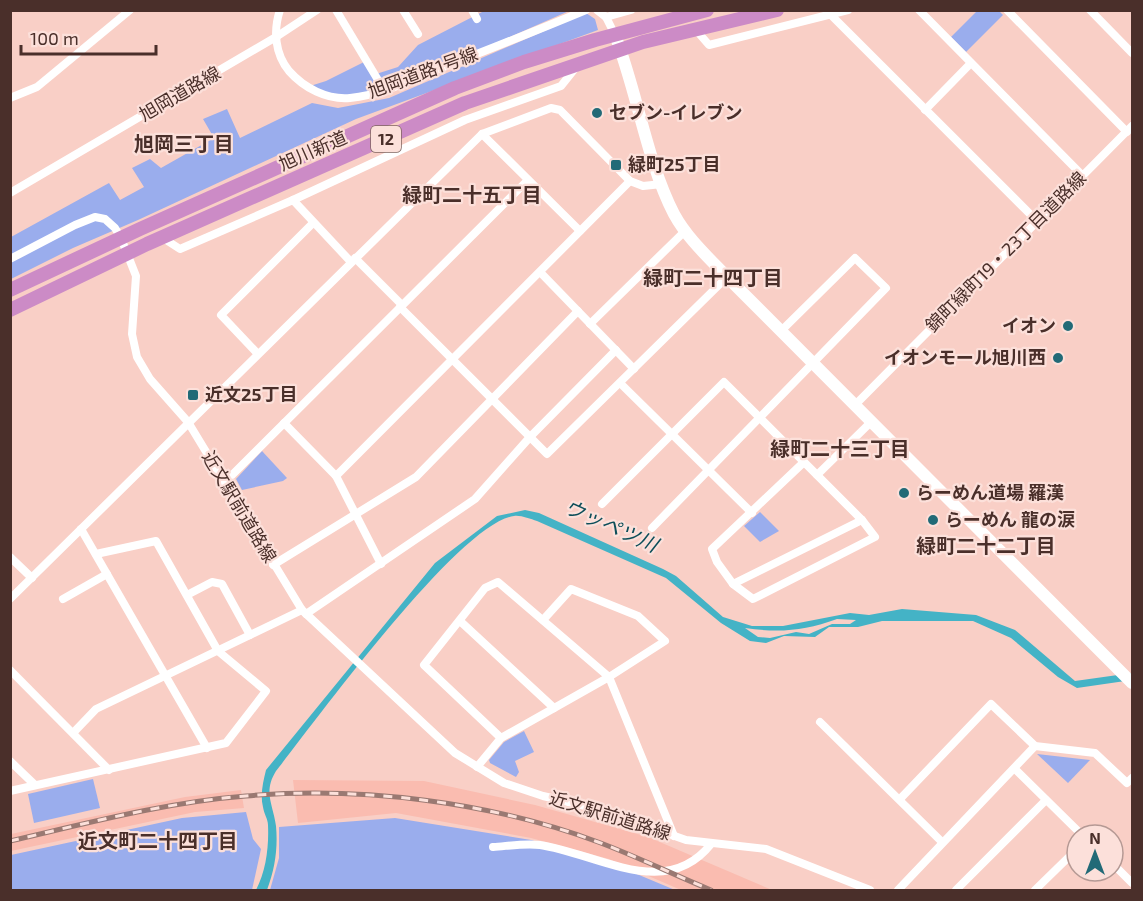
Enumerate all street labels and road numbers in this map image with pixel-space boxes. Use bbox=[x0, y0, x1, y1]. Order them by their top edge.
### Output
street label: 旭岡道路1号線 bbox=[365, 42, 481, 102]
street label: 旭岡道路線 bbox=[135, 61, 224, 125]
street label: 旭川新道 bbox=[275, 125, 350, 175]
road number: 12 bbox=[371, 126, 401, 152]
street label: 錦町緑町19・23丁目道路線 bbox=[921, 167, 1090, 336]
street label: 近文駅前道路線 bbox=[198, 447, 282, 566]
street label: 近文駅前道路線 bbox=[547, 786, 674, 844]

